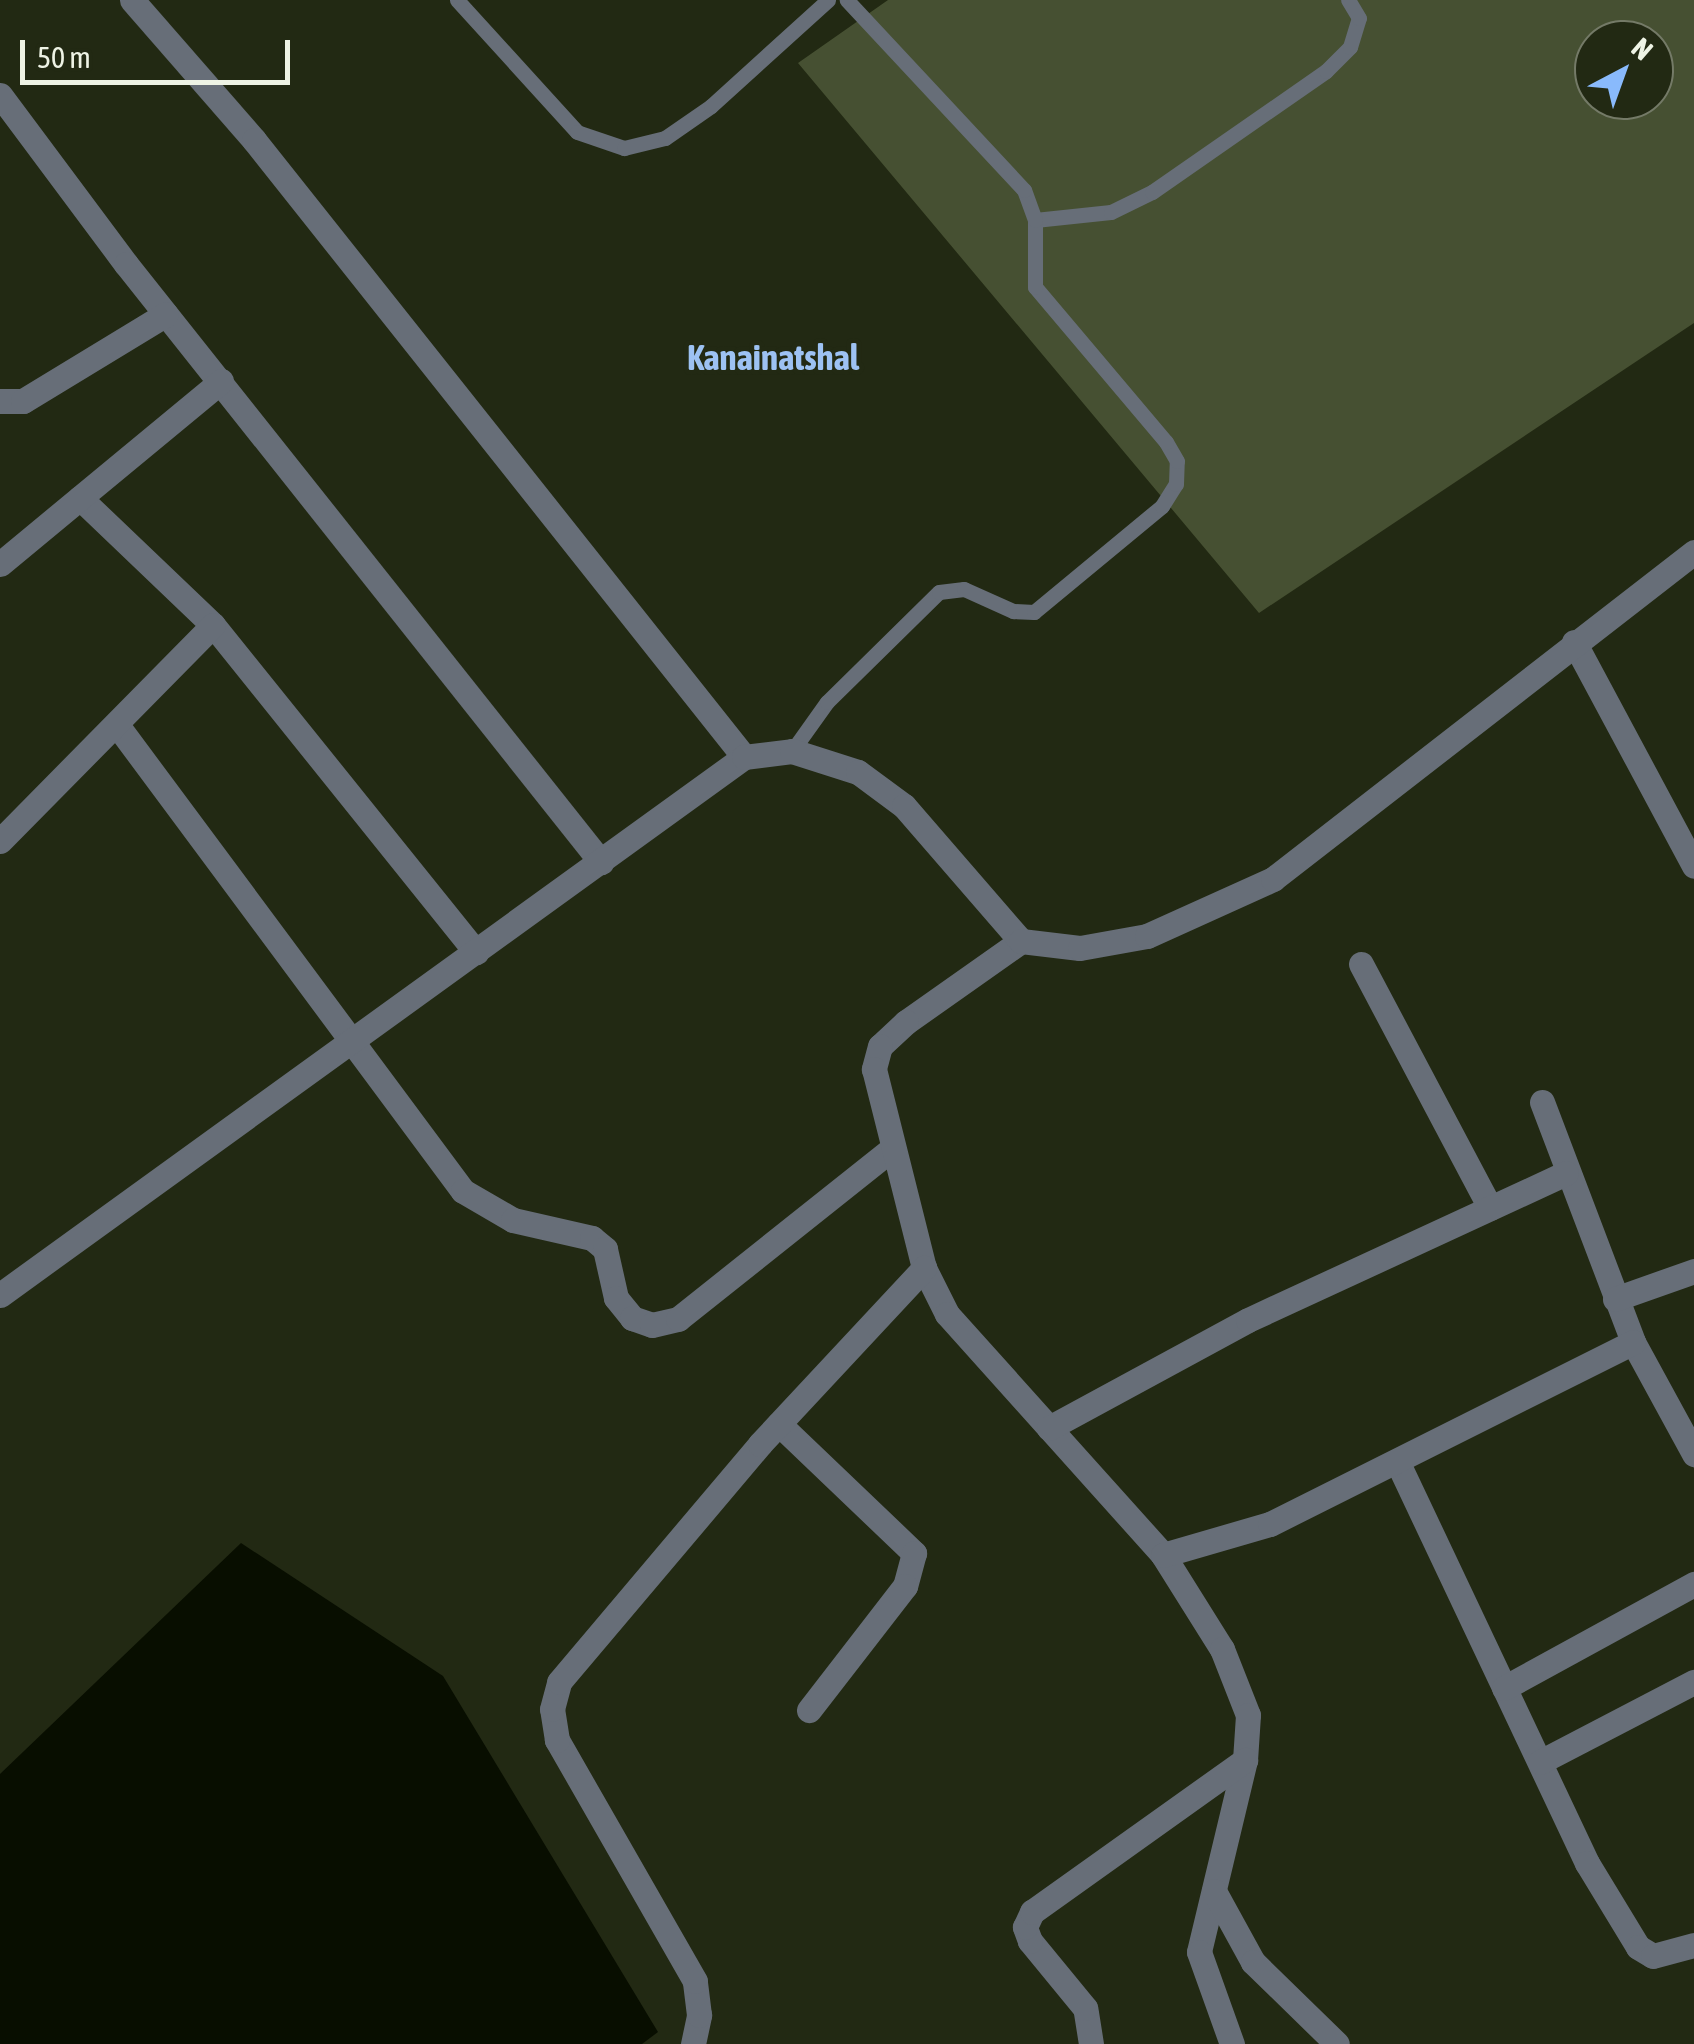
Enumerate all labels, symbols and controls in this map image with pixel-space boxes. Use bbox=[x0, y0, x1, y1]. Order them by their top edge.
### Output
scale bar bbox=[25, 20, 295, 82]
north arrow bbox=[1574, 20, 1674, 120]
text: N bbox=[1626, 31, 1659, 66]
text: 50 m bbox=[37, 40, 91, 74]
district label: Kanainatshal bbox=[687, 336, 859, 378]

